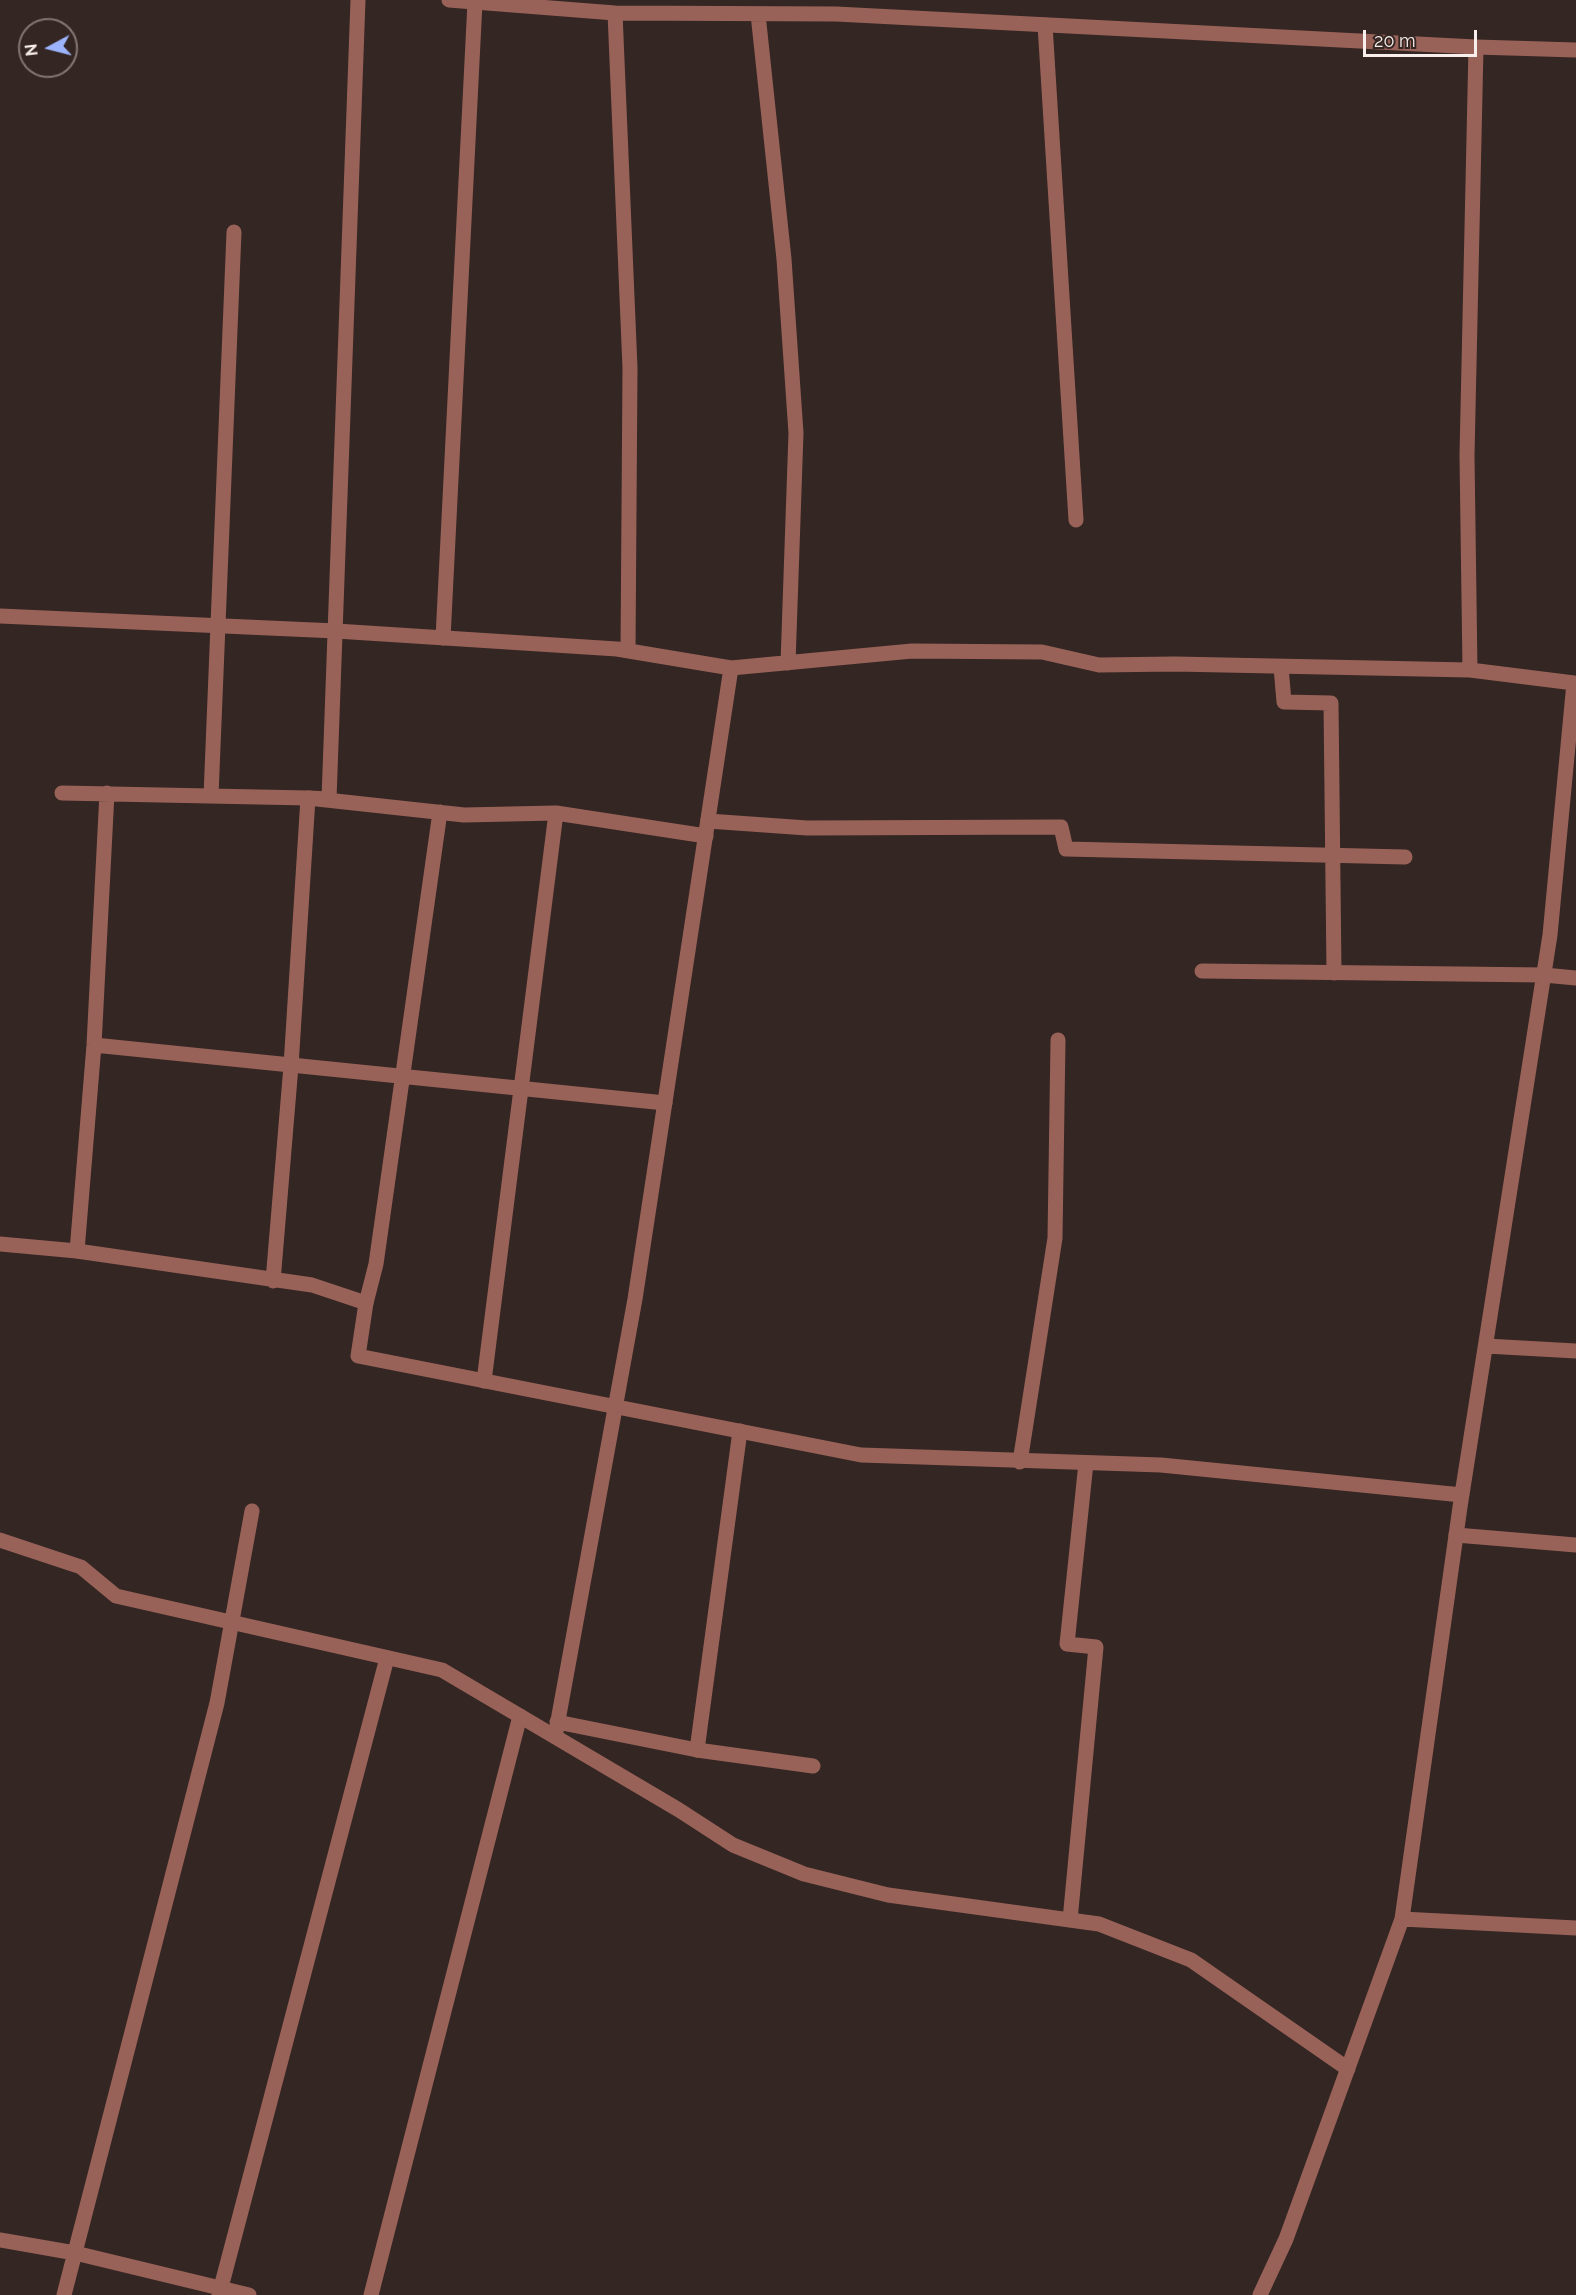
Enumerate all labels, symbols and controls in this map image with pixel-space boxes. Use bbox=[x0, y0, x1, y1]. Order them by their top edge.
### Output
north arrow bbox=[18, 18, 78, 78]
scale bar bbox=[1366, 18, 1480, 56]
text: 20 m bbox=[1374, 30, 1416, 51]
text: N bbox=[21, 43, 42, 57]

